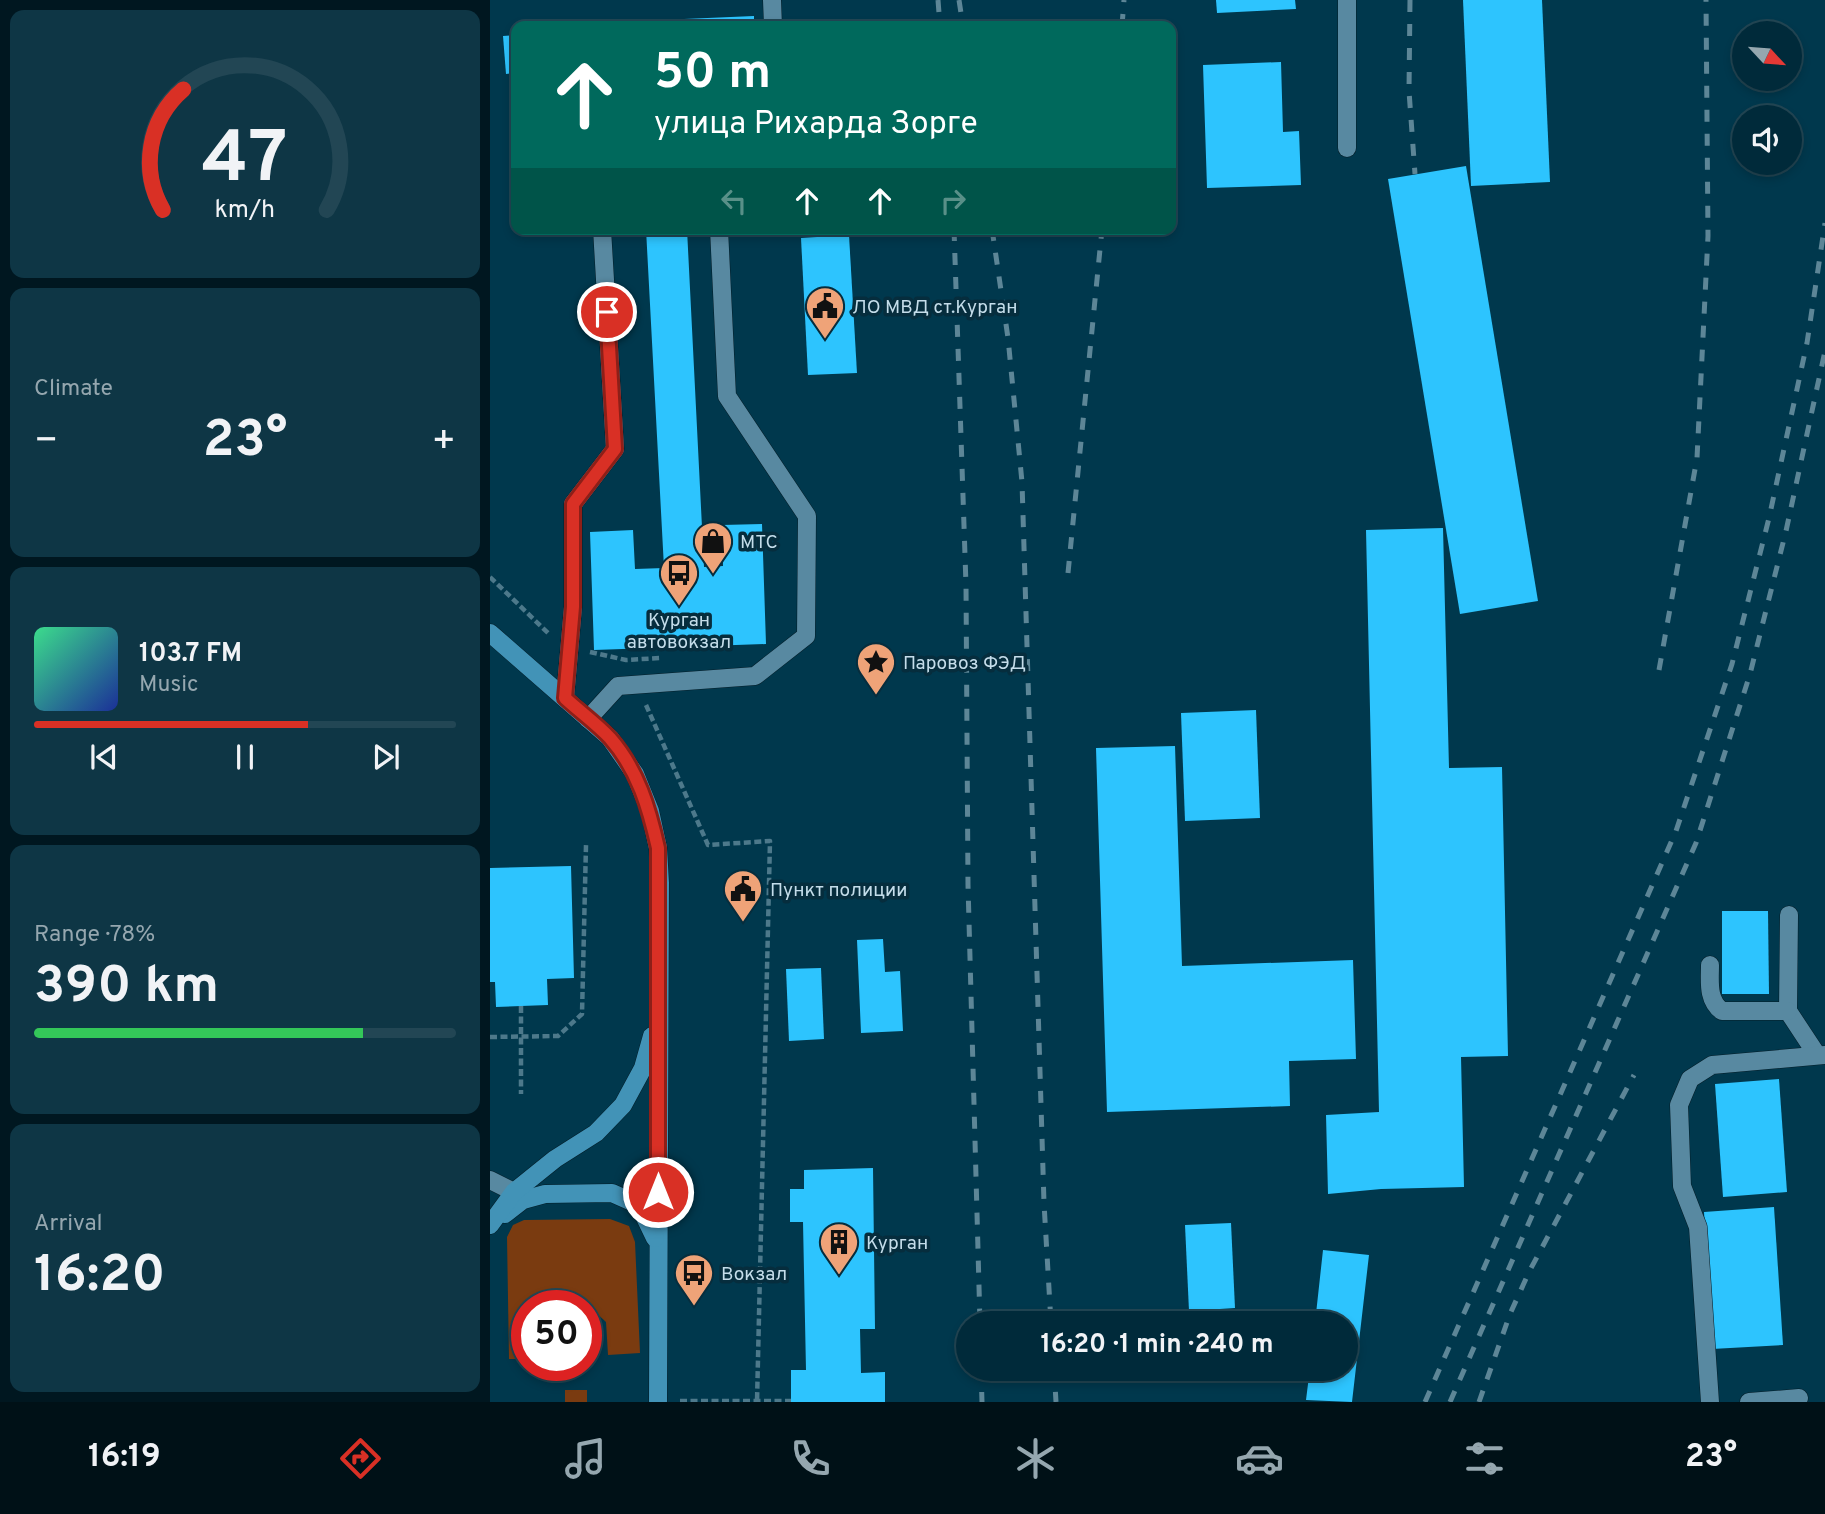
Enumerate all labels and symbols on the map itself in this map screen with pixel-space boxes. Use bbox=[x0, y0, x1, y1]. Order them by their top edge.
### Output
north arrow bbox=[1732, 21, 1802, 91]
pin bbox=[577, 282, 637, 342]
public building icon: ЛО МВД ст.Курган bbox=[804, 285, 846, 340]
place label: ЛО МВД ст.Курган bbox=[852, 296, 1017, 320]
shop icon: МТС bbox=[692, 520, 734, 575]
place label: МТС bbox=[740, 531, 778, 555]
bus stop icon: Курган автовокзал bbox=[658, 552, 700, 607]
place label: Курган автовокзал bbox=[627, 609, 731, 655]
place icon: Паровоз ФЭД bbox=[855, 641, 897, 696]
place label: Паровоз ФЭД bbox=[903, 652, 1026, 676]
public building icon: Пункт полиции bbox=[722, 868, 764, 923]
place label: Пункт полиции bbox=[770, 879, 908, 903]
position arrow bbox=[621, 1155, 695, 1229]
building icon: Курган bbox=[818, 1221, 860, 1276]
place label: Курган bbox=[866, 1232, 928, 1256]
bus stop icon: Вокзал bbox=[673, 1252, 715, 1307]
place label: Вокзал bbox=[721, 1263, 787, 1287]
speed limit sign: 50 bbox=[511, 1290, 602, 1381]

